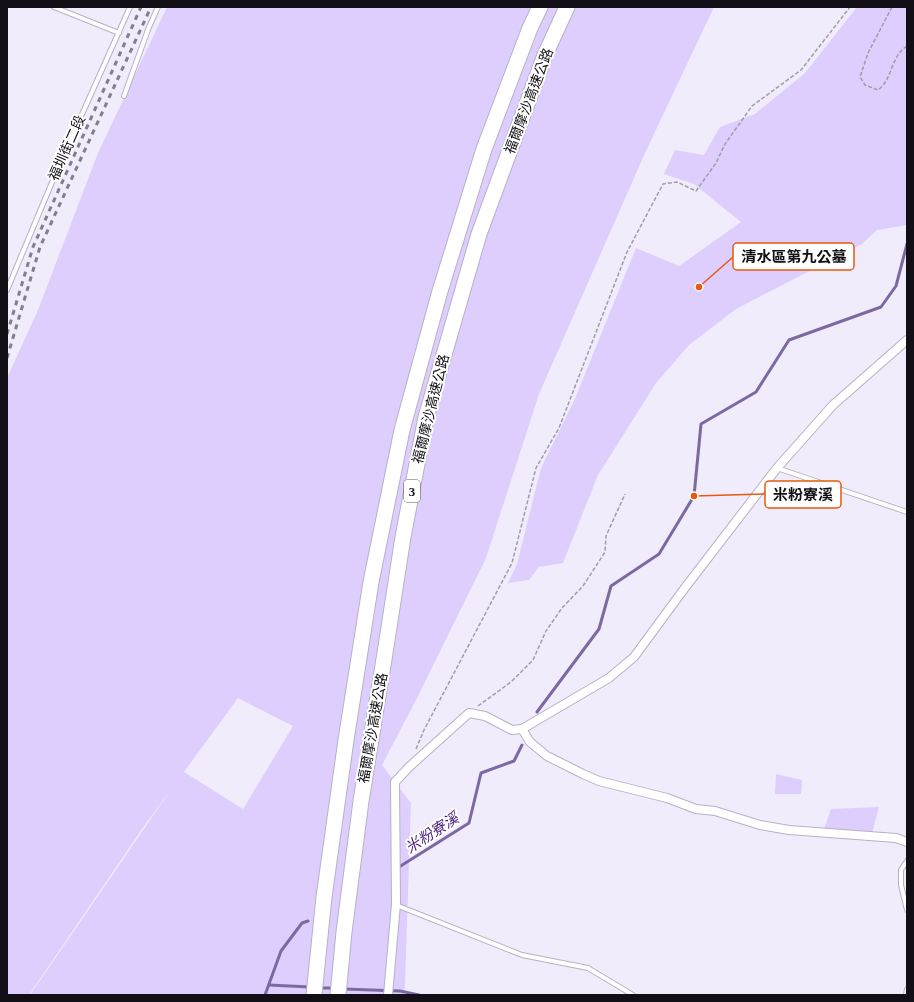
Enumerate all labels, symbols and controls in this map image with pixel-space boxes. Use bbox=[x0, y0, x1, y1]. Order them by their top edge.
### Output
street label: 福爾摩沙高速公路 bbox=[501, 46, 556, 156]
street label: 福圳街二段 bbox=[46, 113, 88, 183]
callout: 清水區第九公墓 bbox=[733, 243, 854, 270]
text: 清水區第九公墓 bbox=[741, 248, 847, 265]
street label: 福爾摩沙高速公路 bbox=[409, 353, 452, 465]
road number: 3 bbox=[404, 480, 420, 502]
callout: 米粉寮溪 bbox=[765, 481, 841, 508]
text: 米粉寮溪 bbox=[773, 487, 833, 503]
street label: 福爾摩沙高速公路 bbox=[355, 671, 390, 784]
water label: 米粉寮溪 bbox=[402, 809, 463, 856]

